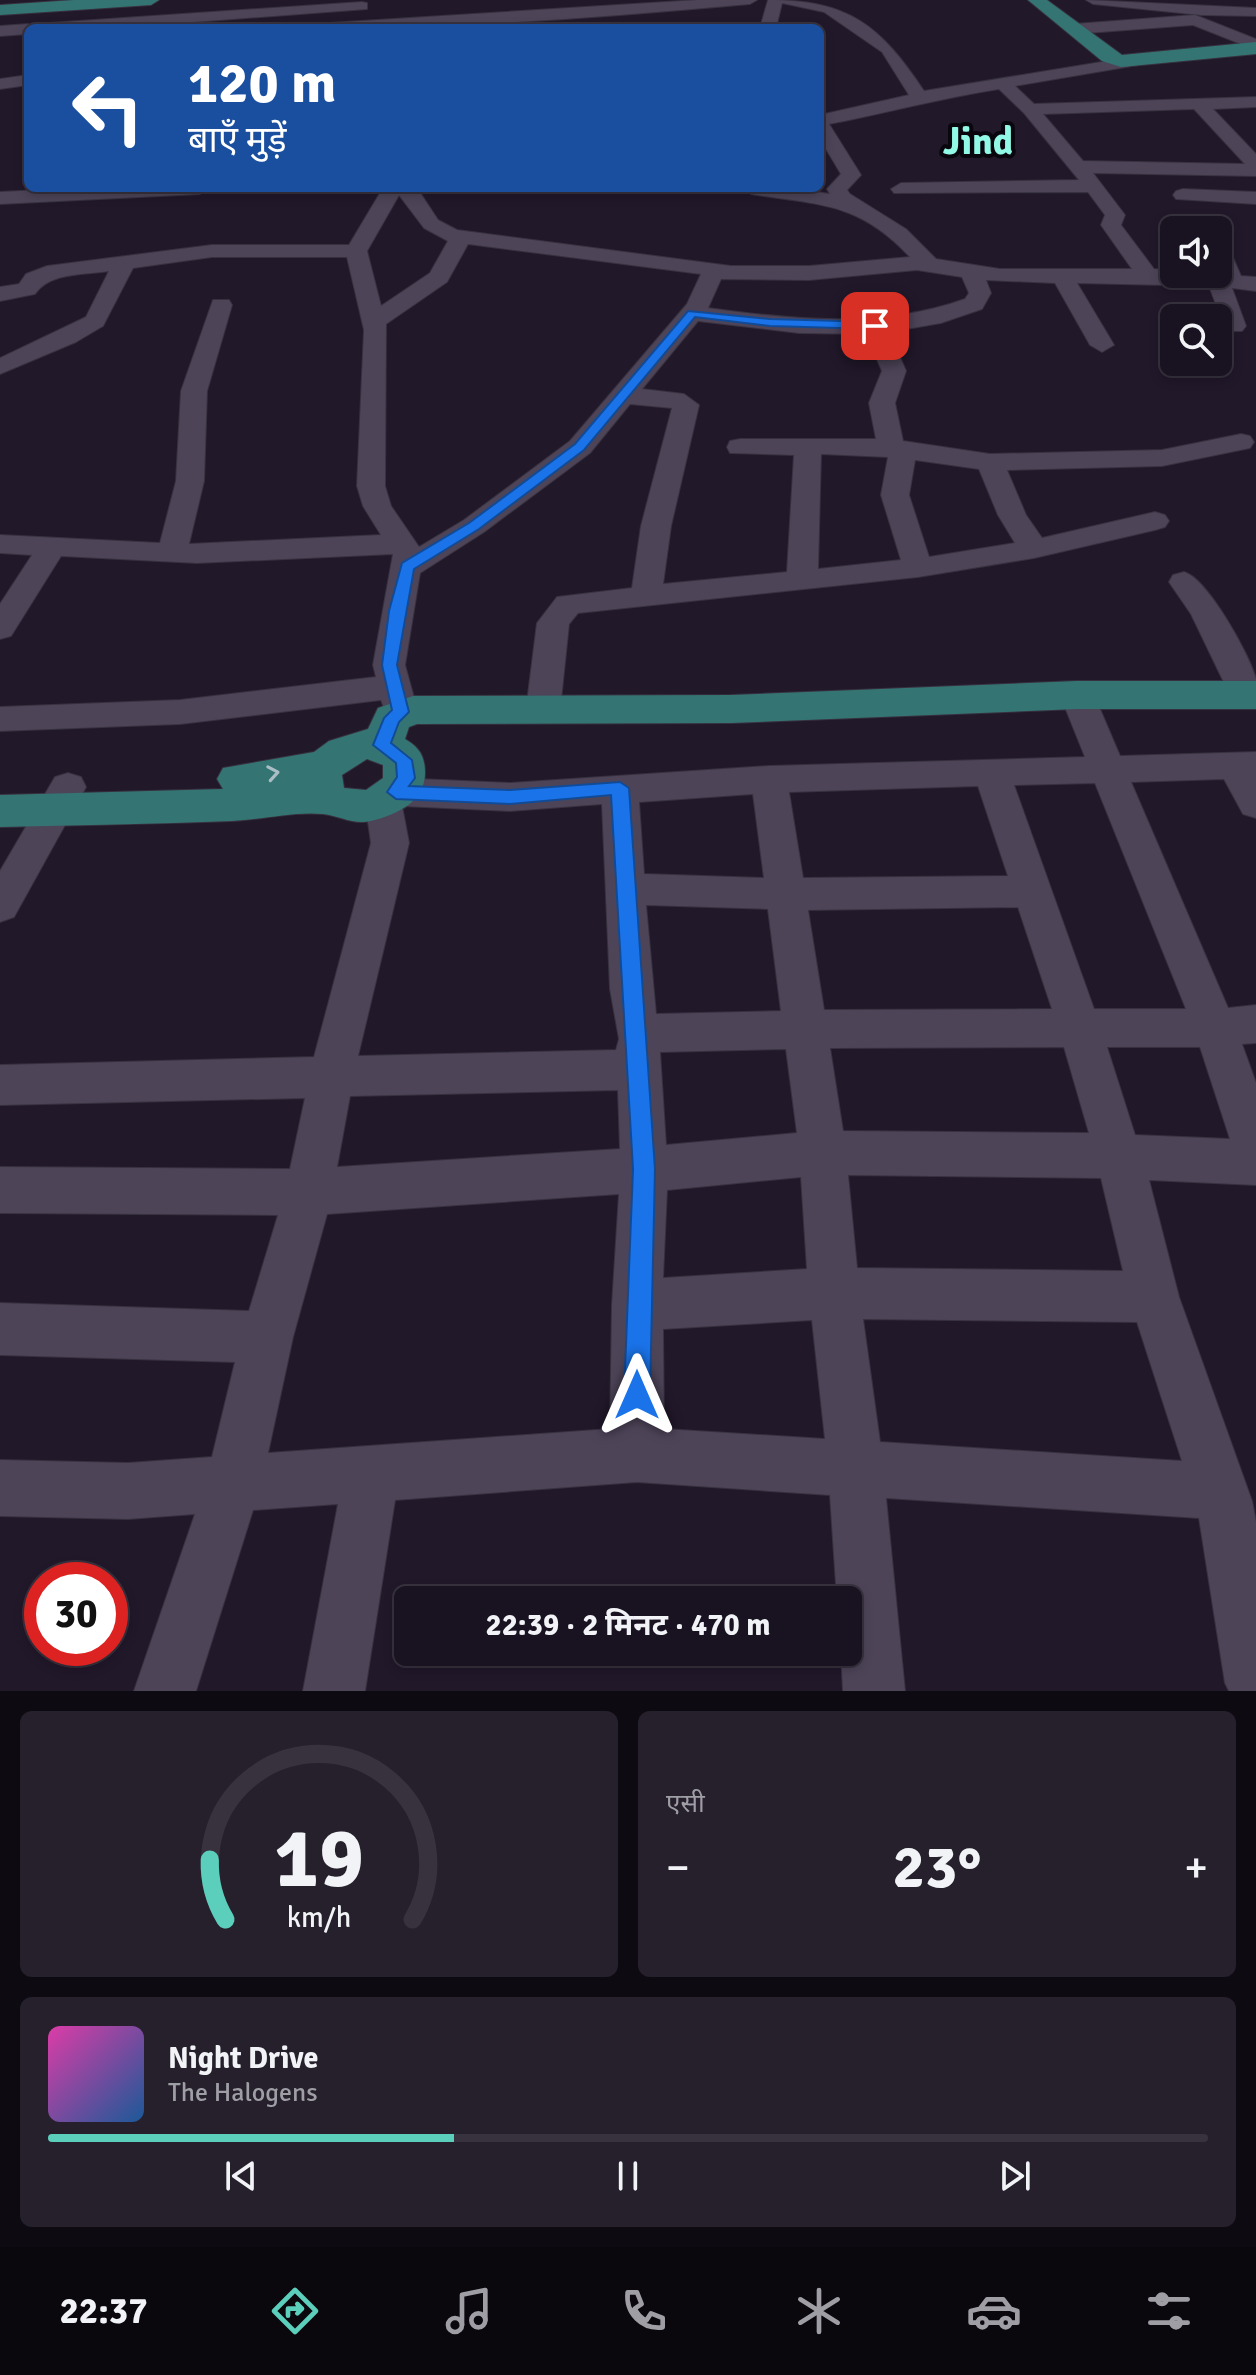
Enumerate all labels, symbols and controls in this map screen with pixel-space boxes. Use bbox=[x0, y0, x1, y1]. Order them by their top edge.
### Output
text: 120 m bbox=[188, 49, 336, 118]
icon: left bbox=[56, 56, 160, 160]
text: बाएँ मुड़ें bbox=[188, 118, 287, 163]
district label: Jind bbox=[943, 118, 1013, 165]
map controls bbox=[1160, 216, 1232, 376]
button: sound bbox=[1160, 216, 1232, 288]
pin bbox=[841, 292, 909, 360]
icon: arrive bbox=[853, 304, 897, 348]
button: search bbox=[1160, 304, 1232, 376]
one-way arrow bbox=[266, 766, 280, 783]
position arrow bbox=[595, 1353, 679, 1437]
speed limit sign: 30 bbox=[24, 1562, 128, 1666]
text: 22:39 · 2 मिनट · 470 m bbox=[485, 1607, 771, 1644]
text: एसी bbox=[666, 1788, 705, 1820]
text: 19 bbox=[274, 1808, 364, 1910]
text: 23° bbox=[893, 1831, 981, 1905]
text: − bbox=[666, 1841, 690, 1895]
text: + bbox=[1184, 1841, 1208, 1895]
text: km/h bbox=[287, 1900, 351, 1935]
text: Night Drive bbox=[168, 2040, 318, 2077]
text: The Halogens bbox=[168, 2077, 318, 2109]
icon: previous bbox=[219, 2154, 263, 2198]
icon: pause bbox=[606, 2154, 650, 2198]
icon: next bbox=[993, 2154, 1037, 2198]
icon: directions bbox=[267, 2283, 323, 2339]
icon: music bbox=[441, 2283, 497, 2339]
icon: phone bbox=[616, 2283, 672, 2339]
icon: climate bbox=[791, 2283, 847, 2339]
icon: car bbox=[966, 2283, 1022, 2339]
icon: filters bbox=[1141, 2283, 1197, 2339]
text: 22:37 bbox=[59, 2289, 148, 2334]

